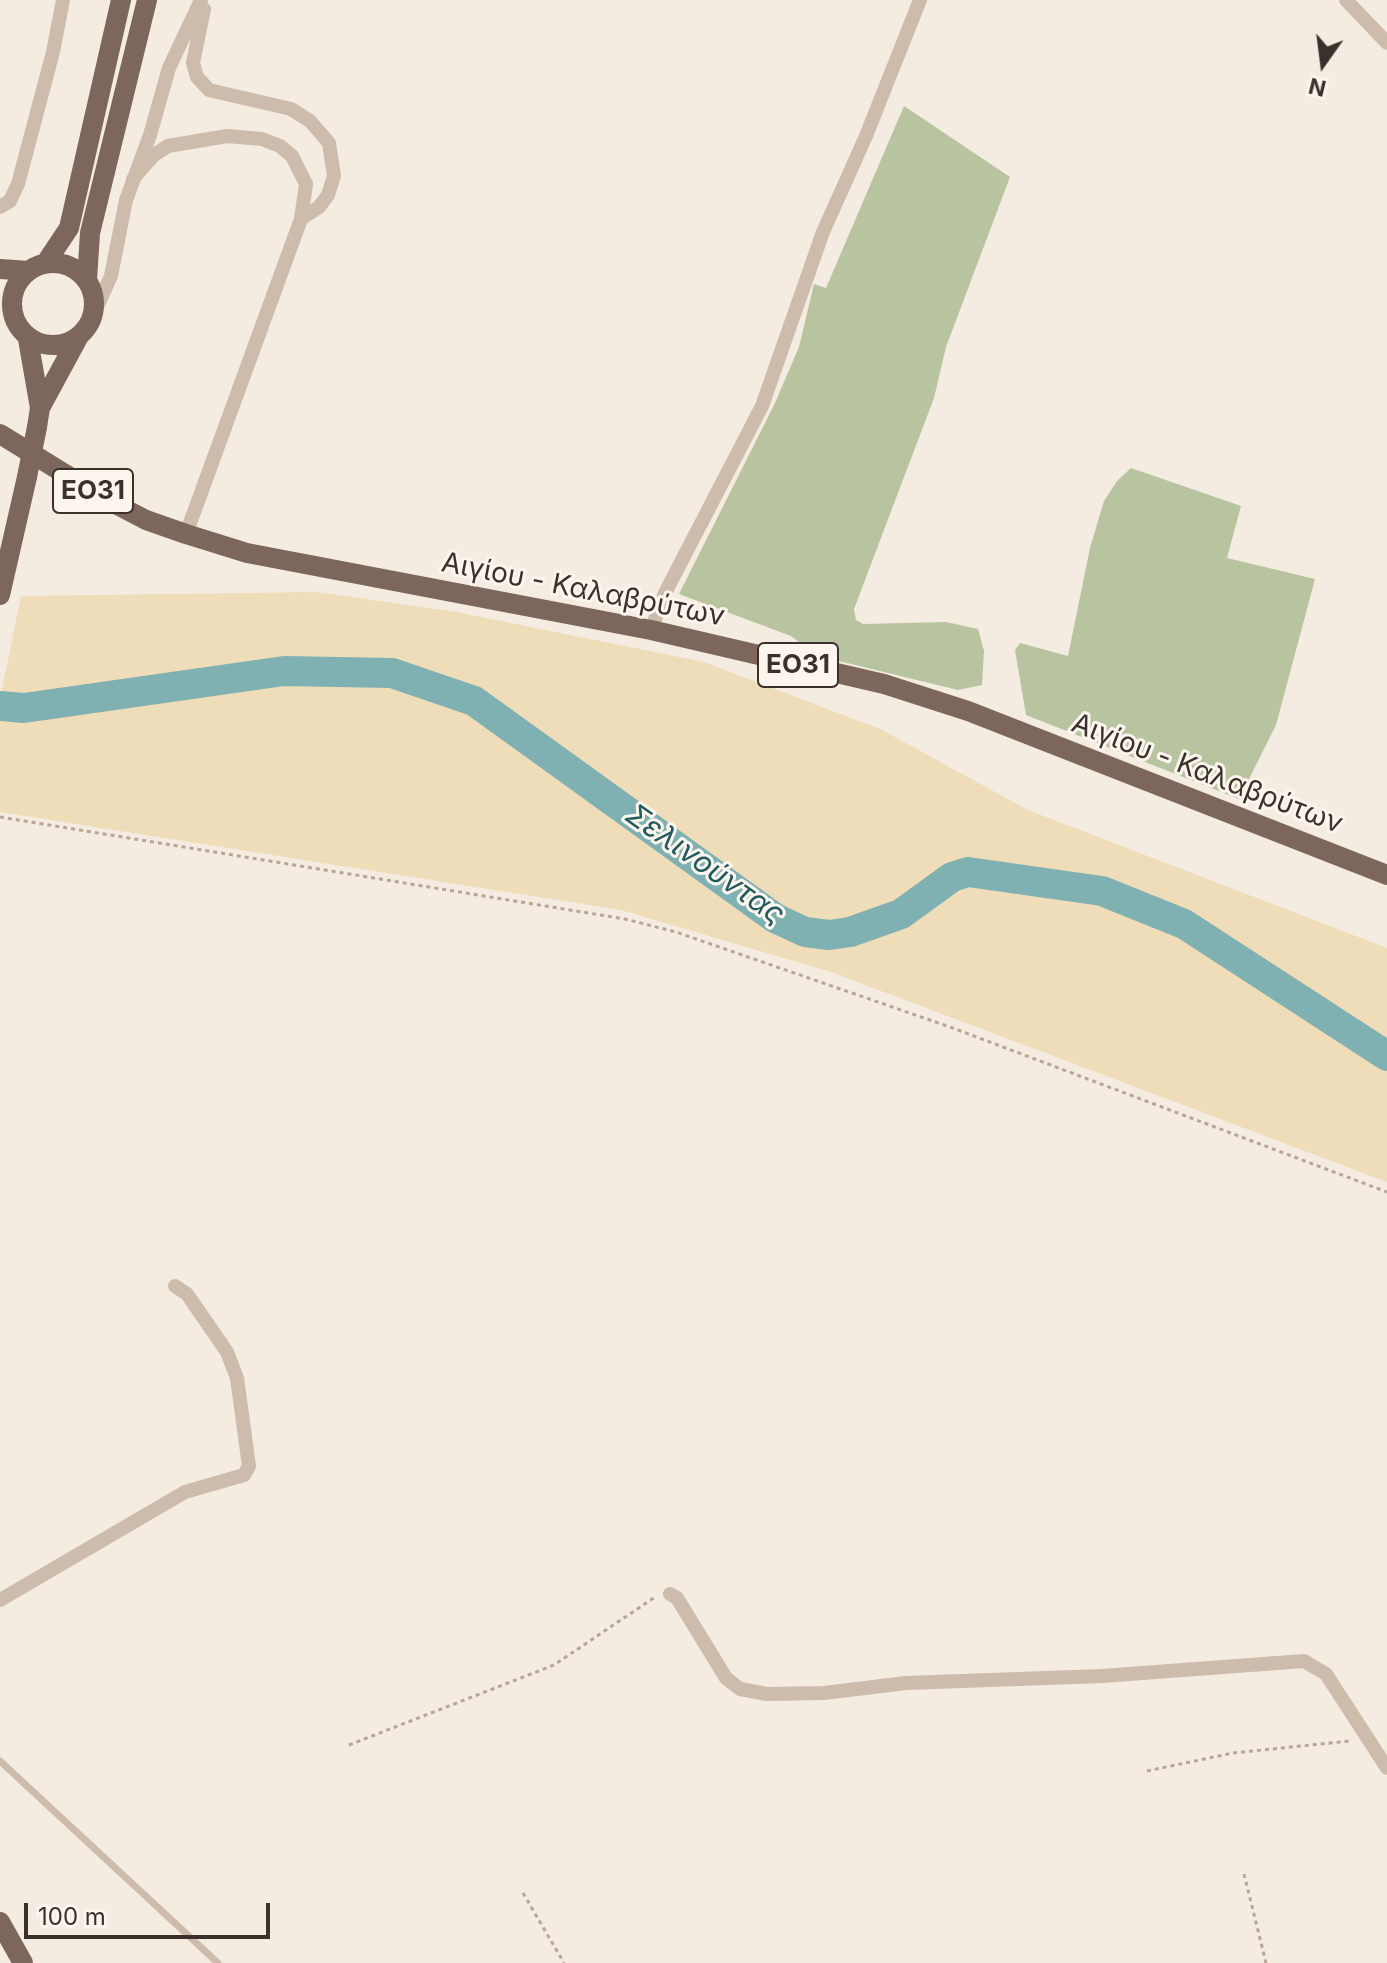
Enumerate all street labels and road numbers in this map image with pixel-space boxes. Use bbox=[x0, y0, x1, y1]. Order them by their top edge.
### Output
road number: ΕΟ31 bbox=[53, 469, 133, 513]
street label: Αιγίου - Καλαβρύτων bbox=[439, 546, 727, 634]
road number: ΕΟ31 bbox=[758, 643, 838, 687]
street label: Αιγίου - Καλαβρύτων bbox=[1067, 707, 1347, 841]

